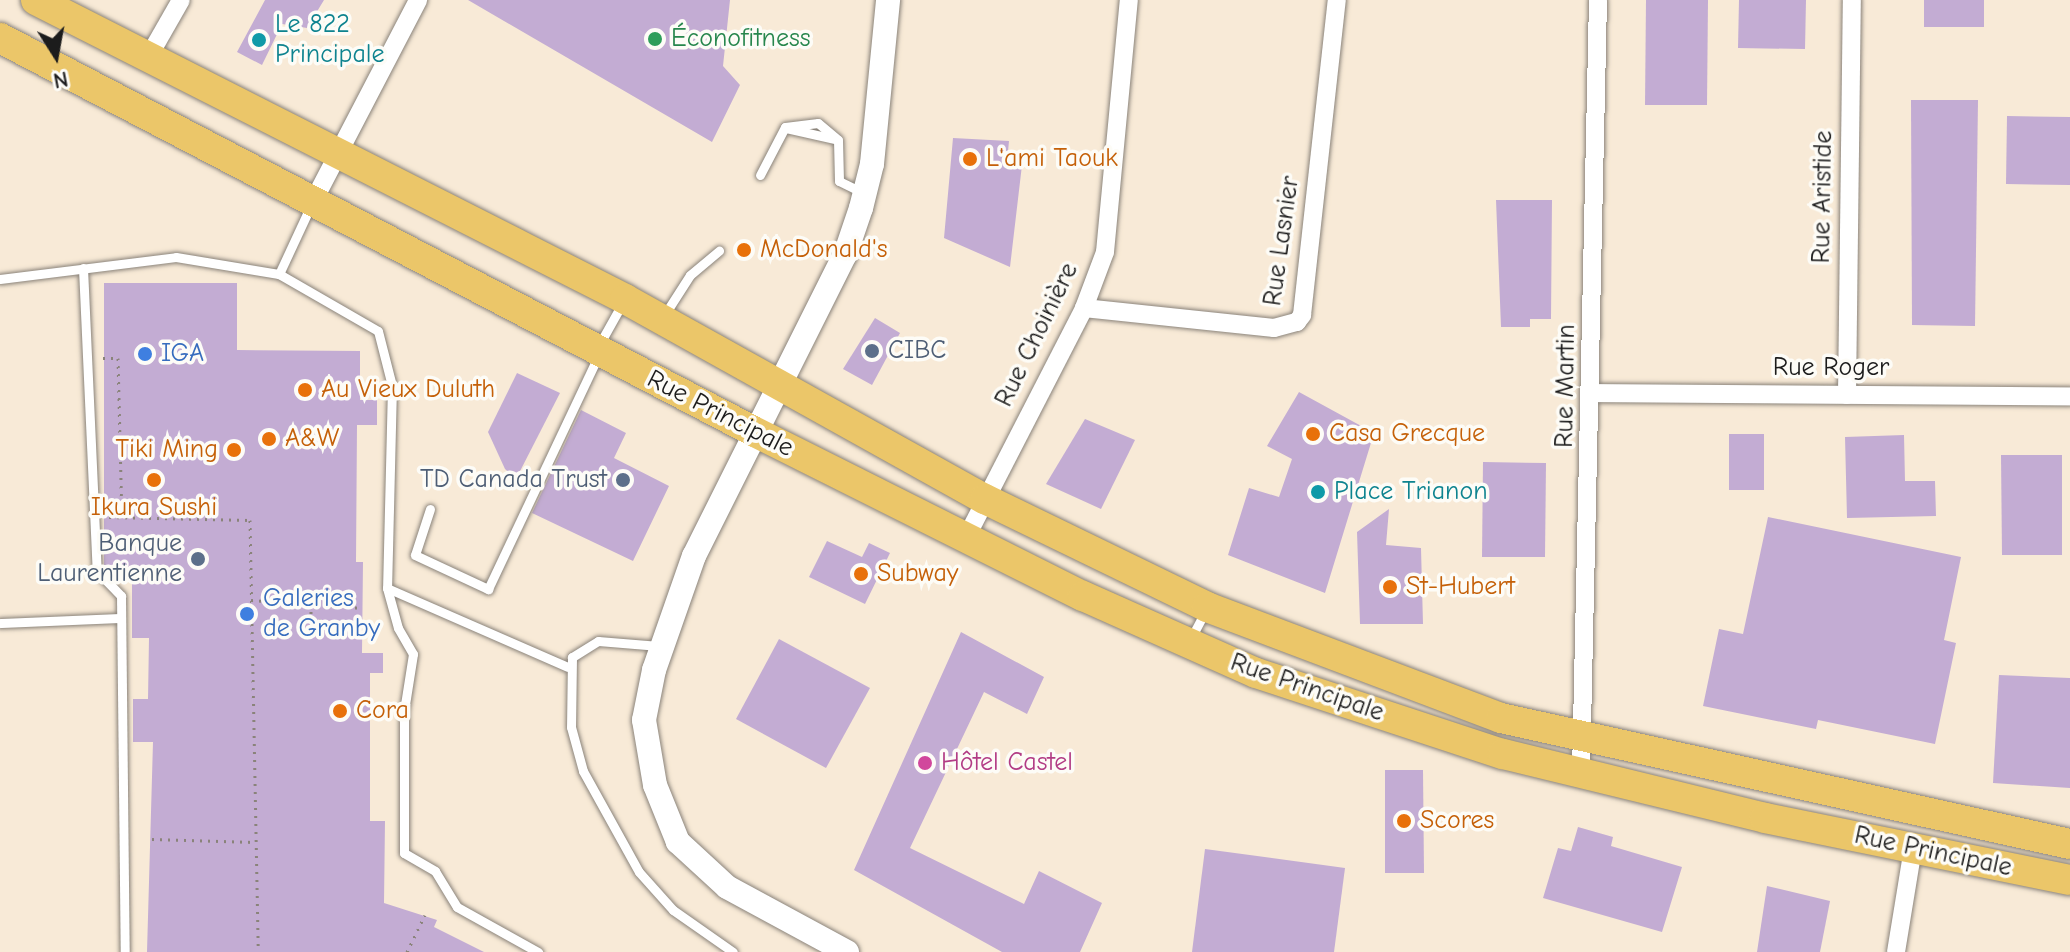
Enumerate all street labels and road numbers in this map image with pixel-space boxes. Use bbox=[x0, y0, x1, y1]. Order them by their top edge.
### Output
street label: Rue Aristide bbox=[1806, 130, 1840, 264]
street label: Rue Lasnier bbox=[1257, 174, 1307, 308]
street label: Rue Choinière bbox=[989, 258, 1085, 412]
street label: Rue Martin bbox=[1549, 324, 1583, 448]
street label: Rue Roger bbox=[1773, 352, 1889, 384]
street label: Rue Principale bbox=[642, 364, 798, 464]
street label: Rue Principale bbox=[1226, 647, 1388, 729]
street label: Rue Principale bbox=[1851, 820, 2015, 884]

